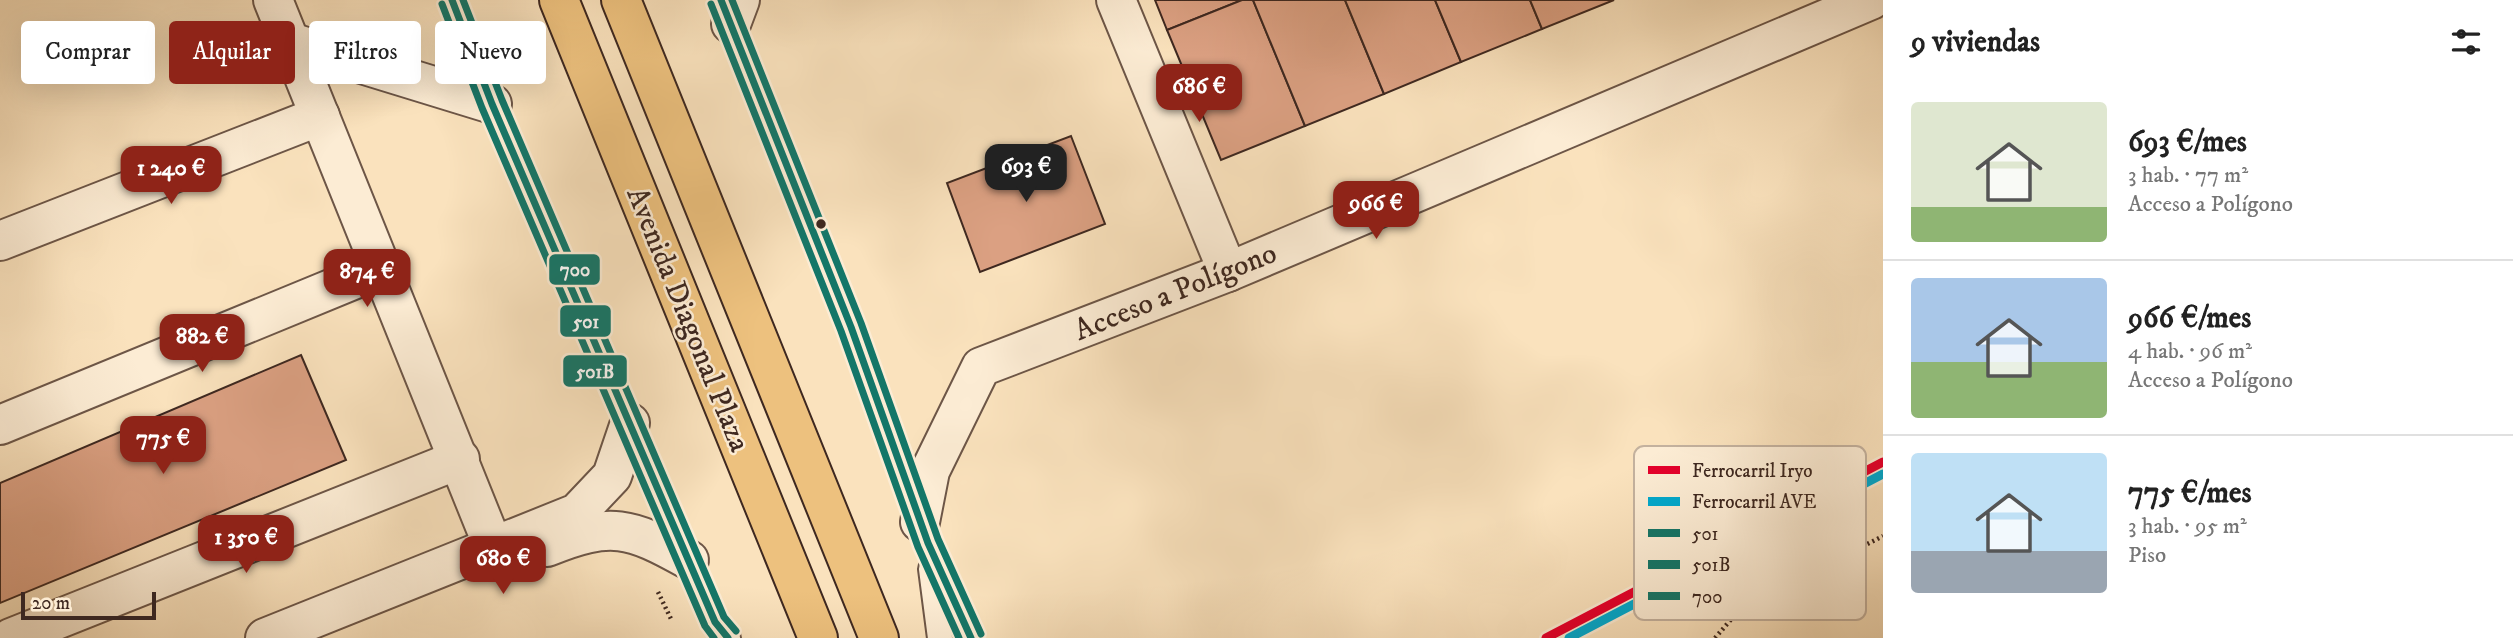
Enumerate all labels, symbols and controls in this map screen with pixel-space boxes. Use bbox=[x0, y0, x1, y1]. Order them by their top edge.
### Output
chip: Comprar bbox=[21, 21, 155, 84]
chip: Alquilar bbox=[169, 21, 295, 84]
chip: Filtros bbox=[309, 21, 421, 84]
chip: Nuevo bbox=[435, 21, 546, 84]
icon: filters bbox=[2447, 23, 2485, 61]
text: 9 viviendas bbox=[1911, 24, 2040, 61]
pin: 686 € bbox=[1150, 64, 1248, 124]
text: 686 € bbox=[1172, 72, 1226, 101]
text: 693 €/mes bbox=[2128, 124, 2247, 161]
icon: home bbox=[1967, 130, 2051, 214]
pin: 693 € bbox=[977, 144, 1075, 204]
pin: 1 240 € bbox=[106, 146, 236, 206]
text: 693 € bbox=[1001, 152, 1051, 181]
text: 1 240 € bbox=[137, 154, 205, 183]
text: 3 hab. · 77 m² bbox=[2128, 161, 2248, 190]
street label: Avenida Diagonal Plaza bbox=[618, 182, 758, 458]
pin: 966 € bbox=[1327, 182, 1425, 241]
text: 966 € bbox=[1349, 189, 1403, 218]
text: Acceso a Polígono bbox=[2128, 190, 2293, 219]
unlabelled marker bbox=[814, 217, 828, 231]
street label: Acceso a Polígono bbox=[1069, 235, 1282, 350]
pin: 874 € bbox=[318, 250, 416, 309]
line badge: 700 bbox=[548, 253, 601, 286]
text: 874 € bbox=[340, 257, 394, 286]
text: 700 bbox=[560, 259, 590, 282]
text: 966 €/mes bbox=[2128, 300, 2251, 337]
line badge: 501 bbox=[559, 304, 612, 338]
icon: home bbox=[1967, 306, 2051, 390]
text: 501 bbox=[572, 311, 599, 334]
pin: 882 € bbox=[153, 314, 251, 374]
text: 882 € bbox=[176, 322, 228, 351]
text: 4 hab. · 96 m² bbox=[2128, 337, 2252, 366]
line badge: 501B bbox=[562, 354, 628, 388]
text: 501B bbox=[575, 361, 614, 384]
text: Acceso a Polígono bbox=[2128, 366, 2293, 395]
pin: 775 € bbox=[114, 416, 212, 476]
text: 775 € bbox=[136, 424, 190, 453]
legend bbox=[1634, 446, 1866, 620]
text: Ferrocarril Iryo bbox=[1692, 460, 1813, 483]
text: 775 €/mes bbox=[2128, 475, 2251, 512]
icon: home bbox=[1967, 481, 2051, 565]
text: Ferrocarril AVE bbox=[1692, 491, 1817, 514]
text: 3 hab. · 95 m² bbox=[2128, 512, 2247, 541]
pin: 1 350 € bbox=[181, 516, 311, 575]
text: 1 350 € bbox=[214, 523, 278, 552]
text: 501 bbox=[1692, 523, 1719, 546]
pin: 680 € bbox=[454, 536, 552, 596]
text: Piso bbox=[2128, 541, 2166, 570]
text: 680 € bbox=[476, 544, 530, 573]
text: 501B bbox=[1692, 554, 1731, 577]
text: 700 bbox=[1692, 586, 1722, 609]
scale bar bbox=[21, 589, 156, 621]
text: 20 m bbox=[32, 592, 70, 615]

